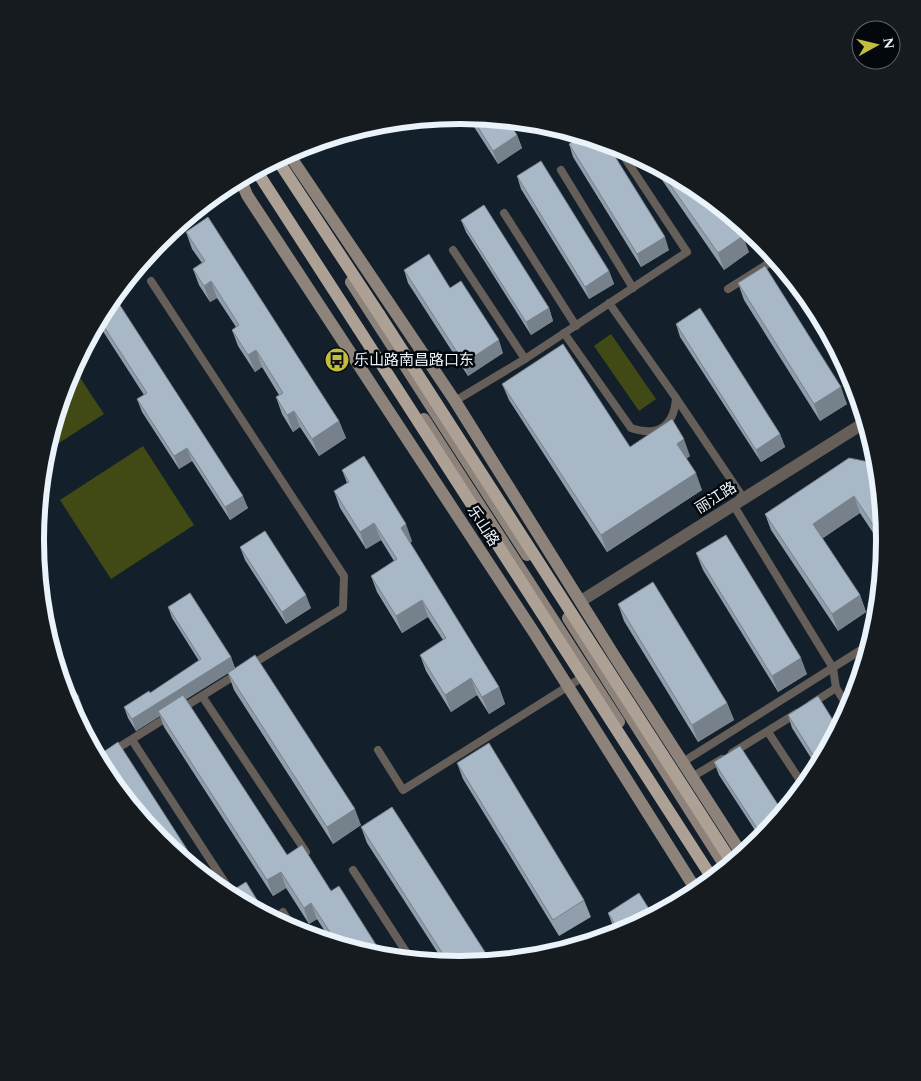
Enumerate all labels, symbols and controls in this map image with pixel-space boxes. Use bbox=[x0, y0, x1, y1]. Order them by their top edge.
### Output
north arrow bbox=[851, 20, 901, 70]
text: N bbox=[877, 36, 900, 50]
bus stop icon: 乐山路南昌路口东 bbox=[324, 347, 350, 373]
place label: 乐山路南昌路口东 bbox=[354, 349, 474, 372]
street label: 丽江路 bbox=[691, 476, 741, 520]
street label: 乐山路 bbox=[461, 501, 505, 551]

